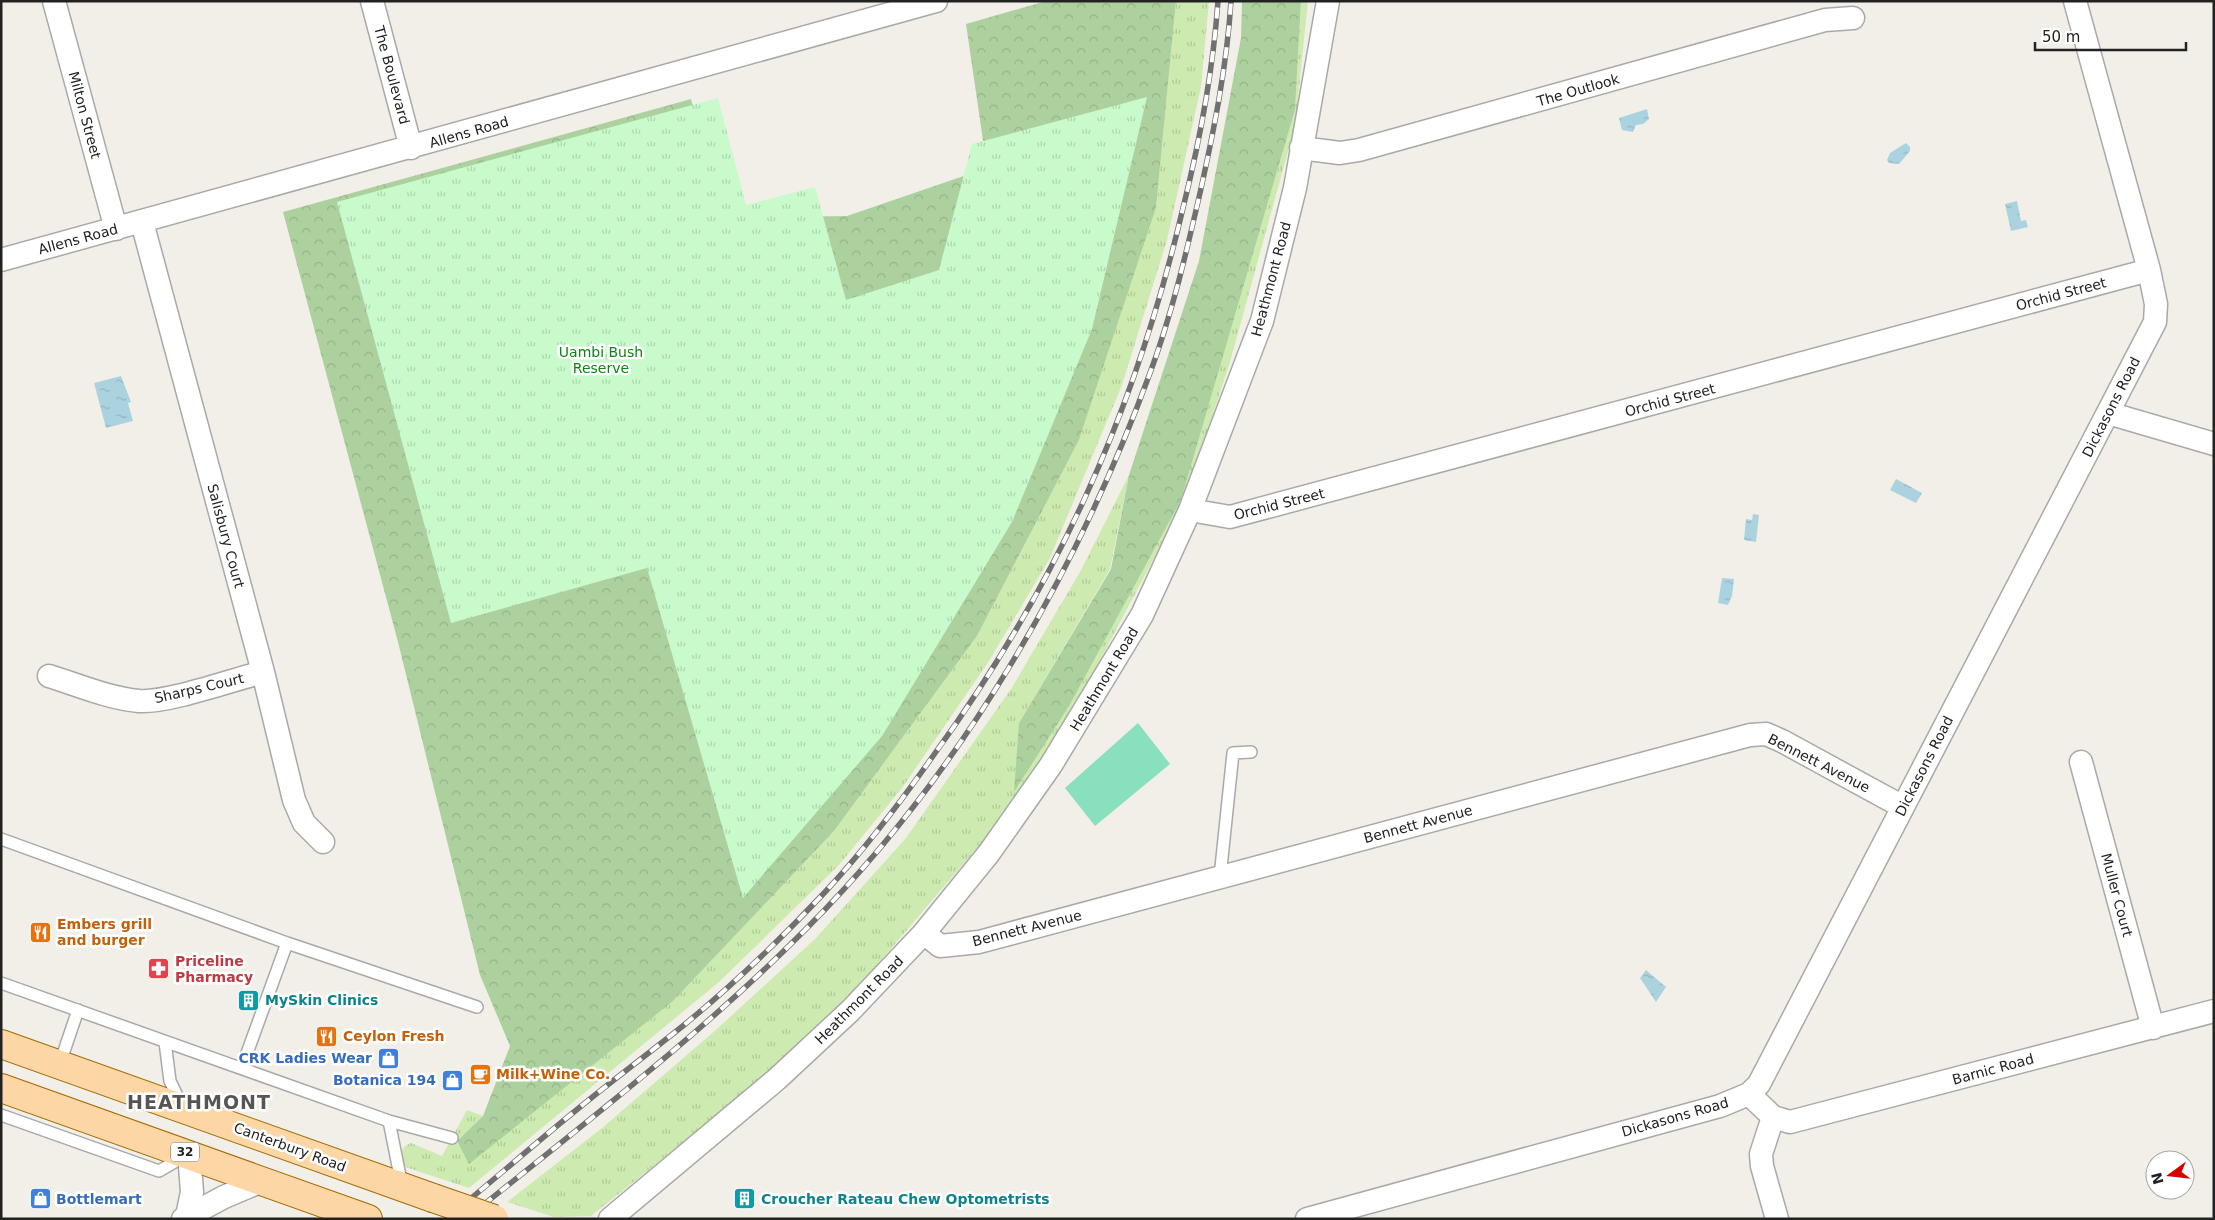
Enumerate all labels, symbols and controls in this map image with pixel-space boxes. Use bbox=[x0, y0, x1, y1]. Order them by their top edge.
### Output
scale bar bbox=[2035, 20, 2186, 52]
street label: The Boulevard bbox=[371, 23, 413, 126]
text: 50 m bbox=[2042, 28, 2080, 46]
street label: Milton Street bbox=[66, 70, 104, 161]
street label: The Outlook bbox=[1534, 70, 1622, 110]
street label: Allens Road bbox=[428, 113, 510, 151]
street label: Heathmont Road bbox=[1248, 220, 1294, 338]
street label: Allens Road bbox=[36, 221, 120, 257]
street label: Orchid Street bbox=[2014, 274, 2108, 314]
park label: Uambi Bush Reserve bbox=[559, 344, 643, 376]
street label: Dickasons Road bbox=[2079, 354, 2143, 460]
street label: Orchid Street bbox=[1623, 380, 1717, 420]
street label: Salisbury Court bbox=[204, 482, 248, 590]
street label: Orchid Street bbox=[1232, 485, 1326, 523]
street label: Heathmont Road bbox=[1067, 624, 1141, 734]
street label: Sharps Court bbox=[153, 670, 246, 706]
street label: Dickasons Road bbox=[1892, 713, 1956, 819]
street label: Bennett Avenue bbox=[1765, 730, 1873, 796]
street label: Bennett Avenue bbox=[1362, 802, 1474, 846]
street label: Muller Court bbox=[2098, 851, 2136, 939]
street label: Bennett Avenue bbox=[971, 907, 1083, 949]
place label: Embers grill and burger bbox=[57, 916, 152, 948]
restaurant icon: Embers grill and burger bbox=[29, 920, 53, 944]
place label: Priceline Pharmacy bbox=[175, 953, 253, 985]
street label: Heathmont Road bbox=[812, 953, 906, 1047]
pharmacy icon: Priceline Pharmacy bbox=[147, 957, 171, 981]
building icon: MySkin Clinics bbox=[237, 988, 261, 1012]
place label: MySkin Clinics bbox=[265, 992, 378, 1008]
restaurant icon: Ceylon Fresh bbox=[315, 1024, 339, 1048]
place label: Ceylon Fresh bbox=[343, 1028, 445, 1044]
shop icon: CRK Ladies Wear bbox=[376, 1046, 400, 1070]
place label: CRK Ladies Wear bbox=[239, 1050, 372, 1066]
street label: Barnic Road bbox=[1950, 1050, 2036, 1088]
cafe icon: Milk+Wine Co. bbox=[468, 1062, 492, 1086]
place label: Milk+Wine Co. bbox=[496, 1066, 610, 1082]
shop icon: Botanica 194 bbox=[440, 1068, 464, 1092]
place label: Botanica 194 bbox=[333, 1072, 436, 1088]
district label: HEATHMONT bbox=[127, 1091, 271, 1113]
street label: Dickasons Road bbox=[1620, 1094, 1730, 1140]
street label: Canterbury Road bbox=[232, 1119, 348, 1175]
road number: 32 bbox=[171, 1142, 199, 1162]
north arrow bbox=[2145, 1150, 2195, 1200]
text: N bbox=[2148, 1171, 2167, 1186]
shop icon: Bottlemart bbox=[28, 1187, 52, 1211]
building icon: Croucher Rateau Chew Optometrists bbox=[733, 1187, 757, 1211]
place label: Bottlemart bbox=[56, 1191, 142, 1207]
place label: Croucher Rateau Chew Optometrists bbox=[761, 1191, 1050, 1207]

